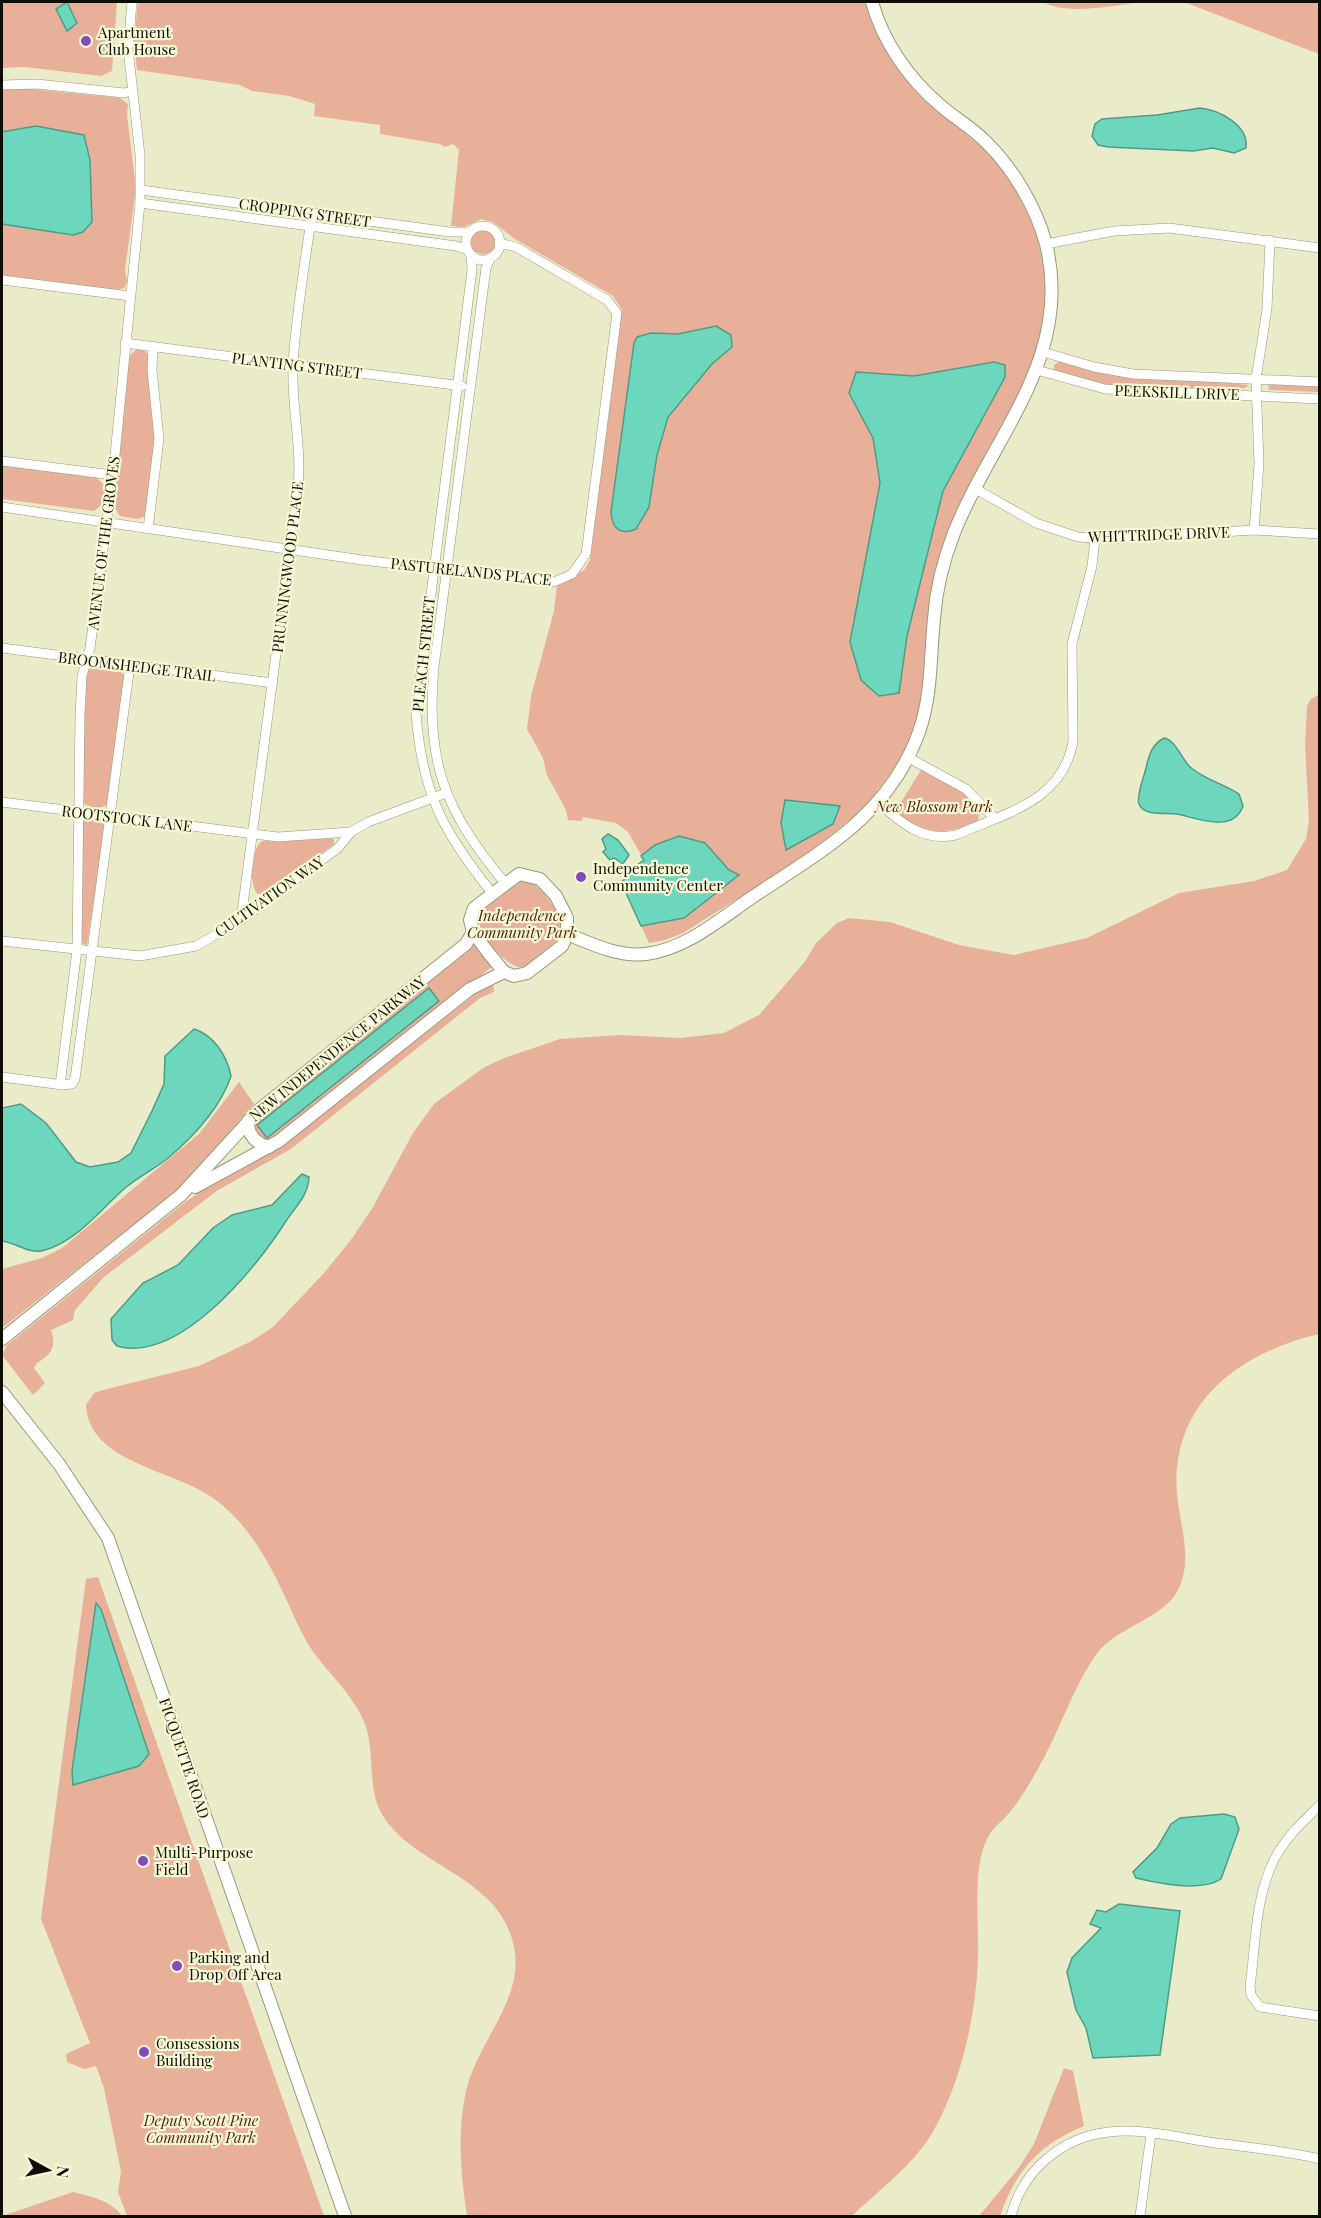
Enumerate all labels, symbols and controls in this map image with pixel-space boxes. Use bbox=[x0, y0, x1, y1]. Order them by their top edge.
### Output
place label: Apartment Club House bbox=[97, 22, 176, 59]
marker: Apartment Club House bbox=[79, 34, 93, 48]
street label: CROPPING STREET bbox=[238, 193, 372, 231]
street label: PLANTING STREET bbox=[231, 347, 363, 383]
street label: PEEKSKILL DRIVE bbox=[1114, 380, 1240, 404]
street label: AVENUE OF THE GROVES bbox=[82, 455, 124, 632]
street label: PRUNNINGWOOD PLACE bbox=[267, 480, 307, 654]
street label: WHITTRIDGE DRIVE bbox=[1087, 522, 1230, 547]
street label: PASTURELANDS PLACE bbox=[390, 553, 552, 589]
street label: PLEACH STREET bbox=[407, 595, 439, 713]
street label: BROOMSHEDGE TRAIL bbox=[57, 646, 217, 686]
park label: New Blossom Park bbox=[873, 796, 993, 816]
street label: ROOTSTOCK LANE bbox=[61, 800, 193, 836]
street label: CULTIVATION WAY bbox=[210, 851, 328, 941]
place label: Independence Community Center bbox=[593, 858, 723, 895]
marker: Independence Community Center bbox=[574, 870, 588, 884]
park label: Independence Community Park bbox=[467, 905, 577, 942]
street label: NEW INDEPENDENCE PARKWAY bbox=[245, 971, 429, 1125]
street label: FICQUETTE ROAD bbox=[155, 1695, 215, 1821]
place label: Multi-Purpose Field bbox=[155, 1842, 253, 1879]
marker: Multi-Purpose Field bbox=[136, 1854, 150, 1868]
place label: Parking and Drop Off Area bbox=[189, 1947, 282, 1984]
marker: Parking and Drop Off Area bbox=[170, 1959, 184, 1973]
place label: Consessions Building bbox=[156, 2033, 239, 2070]
marker: Consessions Building bbox=[137, 2045, 151, 2059]
park label: Deputy Scott Pine Community Park bbox=[143, 2110, 259, 2147]
north arrow bbox=[18, 2140, 78, 2200]
text: N bbox=[52, 2165, 75, 2180]

